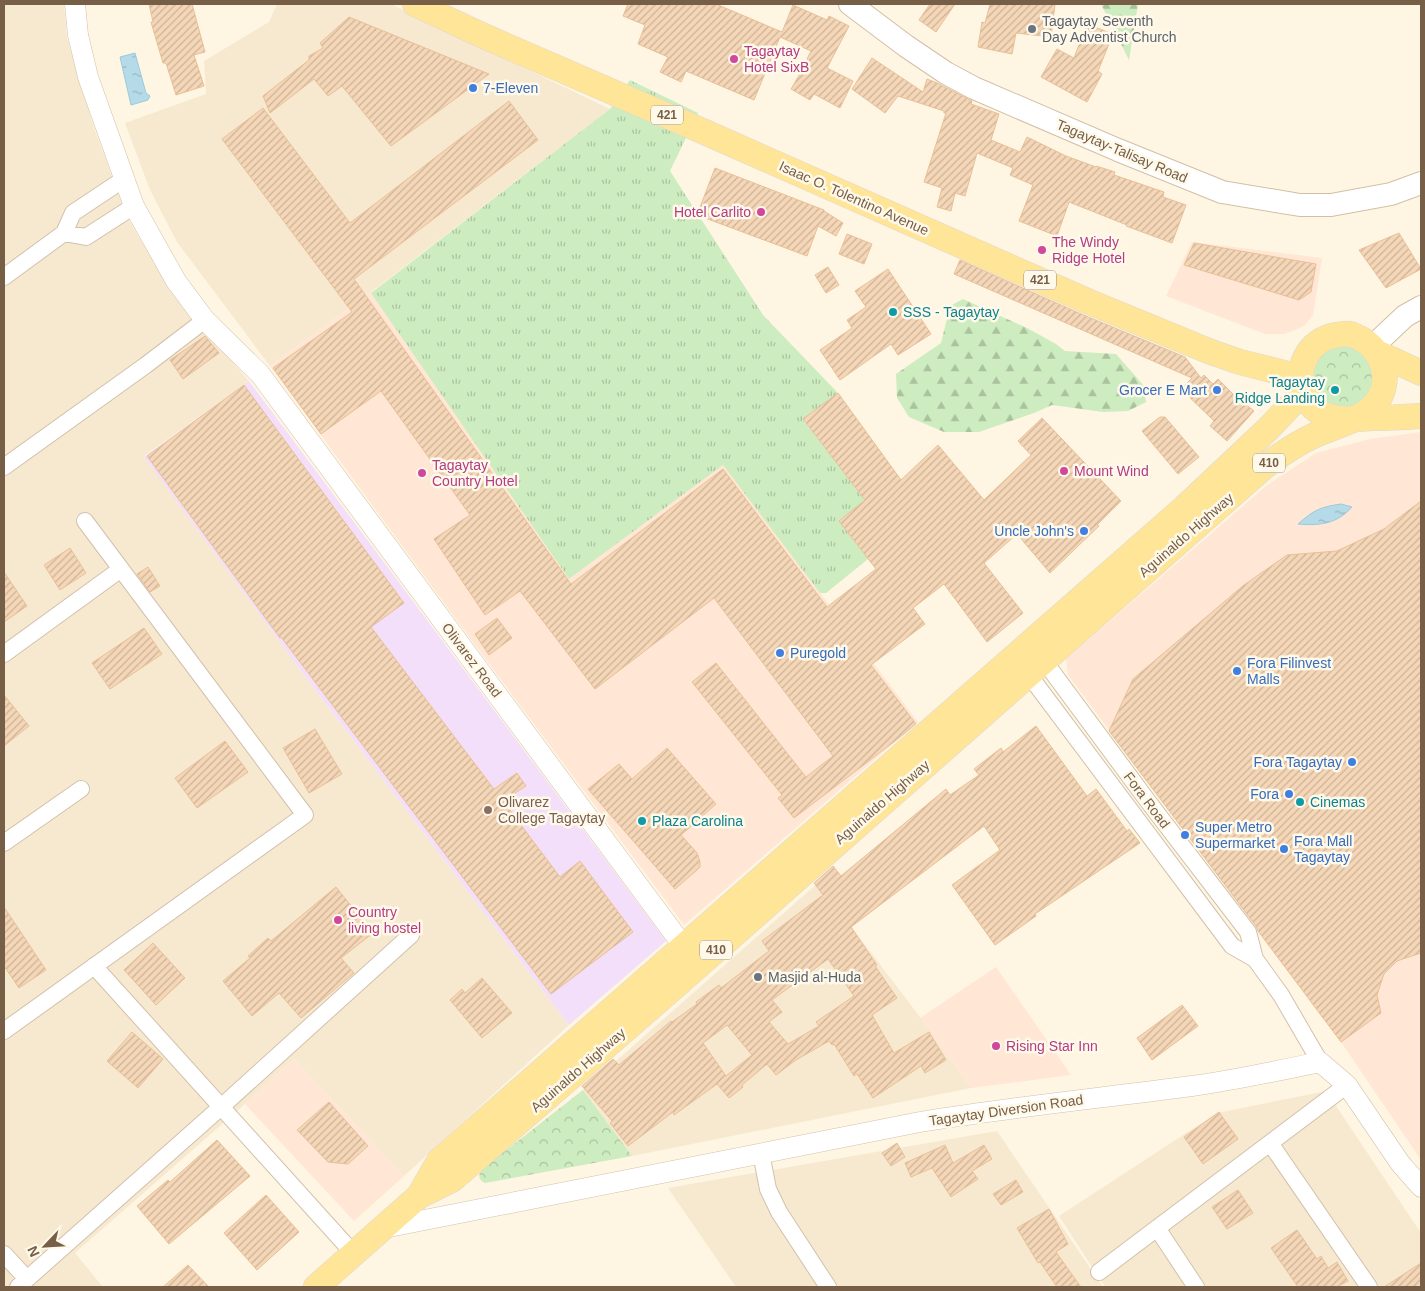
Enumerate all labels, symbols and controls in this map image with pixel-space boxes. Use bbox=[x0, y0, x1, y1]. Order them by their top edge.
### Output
place label: Tagaytay Seventh Day Adventist Church bbox=[1042, 13, 1177, 45]
marker: Tagaytay Seventh Day Adventist Church bbox=[1026, 23, 1038, 35]
place label: Tagaytay Hotel SixB bbox=[744, 43, 809, 75]
marker: Tagaytay Hotel SixB bbox=[728, 53, 740, 65]
place label: 7-Eleven bbox=[483, 80, 538, 96]
marker: 7-Eleven bbox=[467, 82, 479, 94]
road number: 421 bbox=[651, 106, 683, 124]
street label: Tagaytay-Talisay Road bbox=[1054, 116, 1190, 186]
street label: Isaac O. Tolentino Avenue bbox=[777, 158, 932, 238]
place label: Hotel Carlito bbox=[674, 204, 751, 220]
marker: Hotel Carlito bbox=[755, 206, 767, 218]
place label: The Windy Ridge Hotel bbox=[1052, 234, 1125, 266]
marker: The Windy Ridge Hotel bbox=[1036, 244, 1048, 256]
road number: 421 bbox=[1024, 270, 1056, 290]
place label: SSS - Tagaytay bbox=[903, 304, 999, 320]
marker: SSS - Tagaytay bbox=[887, 306, 899, 318]
place label: Tagaytay Ridge Landing bbox=[1235, 374, 1325, 406]
place label: Grocer E Mart bbox=[1119, 382, 1207, 398]
marker: Grocer E Mart bbox=[1211, 384, 1223, 396]
marker: Tagaytay Ridge Landing bbox=[1329, 384, 1341, 396]
road number: 410 bbox=[1253, 453, 1285, 472]
place label: Tagaytay Country Hotel bbox=[432, 457, 518, 489]
place label: Mount Wind bbox=[1074, 463, 1149, 479]
marker: Mount Wind bbox=[1058, 465, 1070, 477]
marker: Tagaytay Country Hotel bbox=[416, 467, 428, 479]
street label: Aguinaldo Highway bbox=[1136, 490, 1236, 580]
place label: Uncle John's bbox=[994, 523, 1074, 539]
marker: Uncle John's bbox=[1078, 525, 1090, 537]
street label: Olivarez Road bbox=[439, 620, 505, 700]
place label: Puregold bbox=[790, 645, 846, 661]
marker: Puregold bbox=[774, 647, 786, 659]
place label: Fora Filinvest Malls bbox=[1247, 655, 1331, 687]
marker: Fora Filinvest Malls bbox=[1231, 665, 1243, 677]
place label: Fora Tagaytay bbox=[1254, 754, 1342, 770]
marker: Fora Tagaytay bbox=[1346, 756, 1358, 768]
street label: Aguinaldo Highway bbox=[832, 757, 932, 847]
street label: Fora Road bbox=[1121, 769, 1173, 831]
place label: Fora bbox=[1250, 786, 1279, 802]
marker: Fora bbox=[1283, 788, 1295, 800]
place label: Olivarez College Tagaytay bbox=[498, 794, 605, 826]
place label: Cinemas bbox=[1310, 794, 1365, 810]
marker: Cinemas bbox=[1294, 796, 1306, 808]
marker: Olivarez College Tagaytay bbox=[482, 804, 494, 816]
place label: Plaza Carolina bbox=[652, 813, 743, 829]
marker: Plaza Carolina bbox=[636, 815, 648, 827]
place label: Super Metro Supermarket bbox=[1195, 819, 1275, 851]
marker: Super Metro Supermarket bbox=[1179, 829, 1191, 841]
place label: Fora Mall Tagaytay bbox=[1294, 833, 1352, 865]
marker: Fora Mall Tagaytay bbox=[1278, 843, 1290, 855]
place label: Country living hostel bbox=[348, 904, 421, 936]
marker: Country living hostel bbox=[332, 914, 344, 926]
road number: 410 bbox=[700, 940, 732, 960]
place label: Masjid al-Huda bbox=[768, 969, 862, 985]
marker: Masjid al-Huda bbox=[752, 971, 764, 983]
street label: Aguinaldo Highway bbox=[528, 1025, 628, 1115]
place label: Rising Star Inn bbox=[1006, 1038, 1098, 1054]
marker: Rising Star Inn bbox=[990, 1040, 1002, 1052]
street label: Tagaytay Diversion Road bbox=[928, 1091, 1084, 1129]
north arrow bbox=[20, 1221, 70, 1271]
text: N bbox=[24, 1244, 43, 1259]

